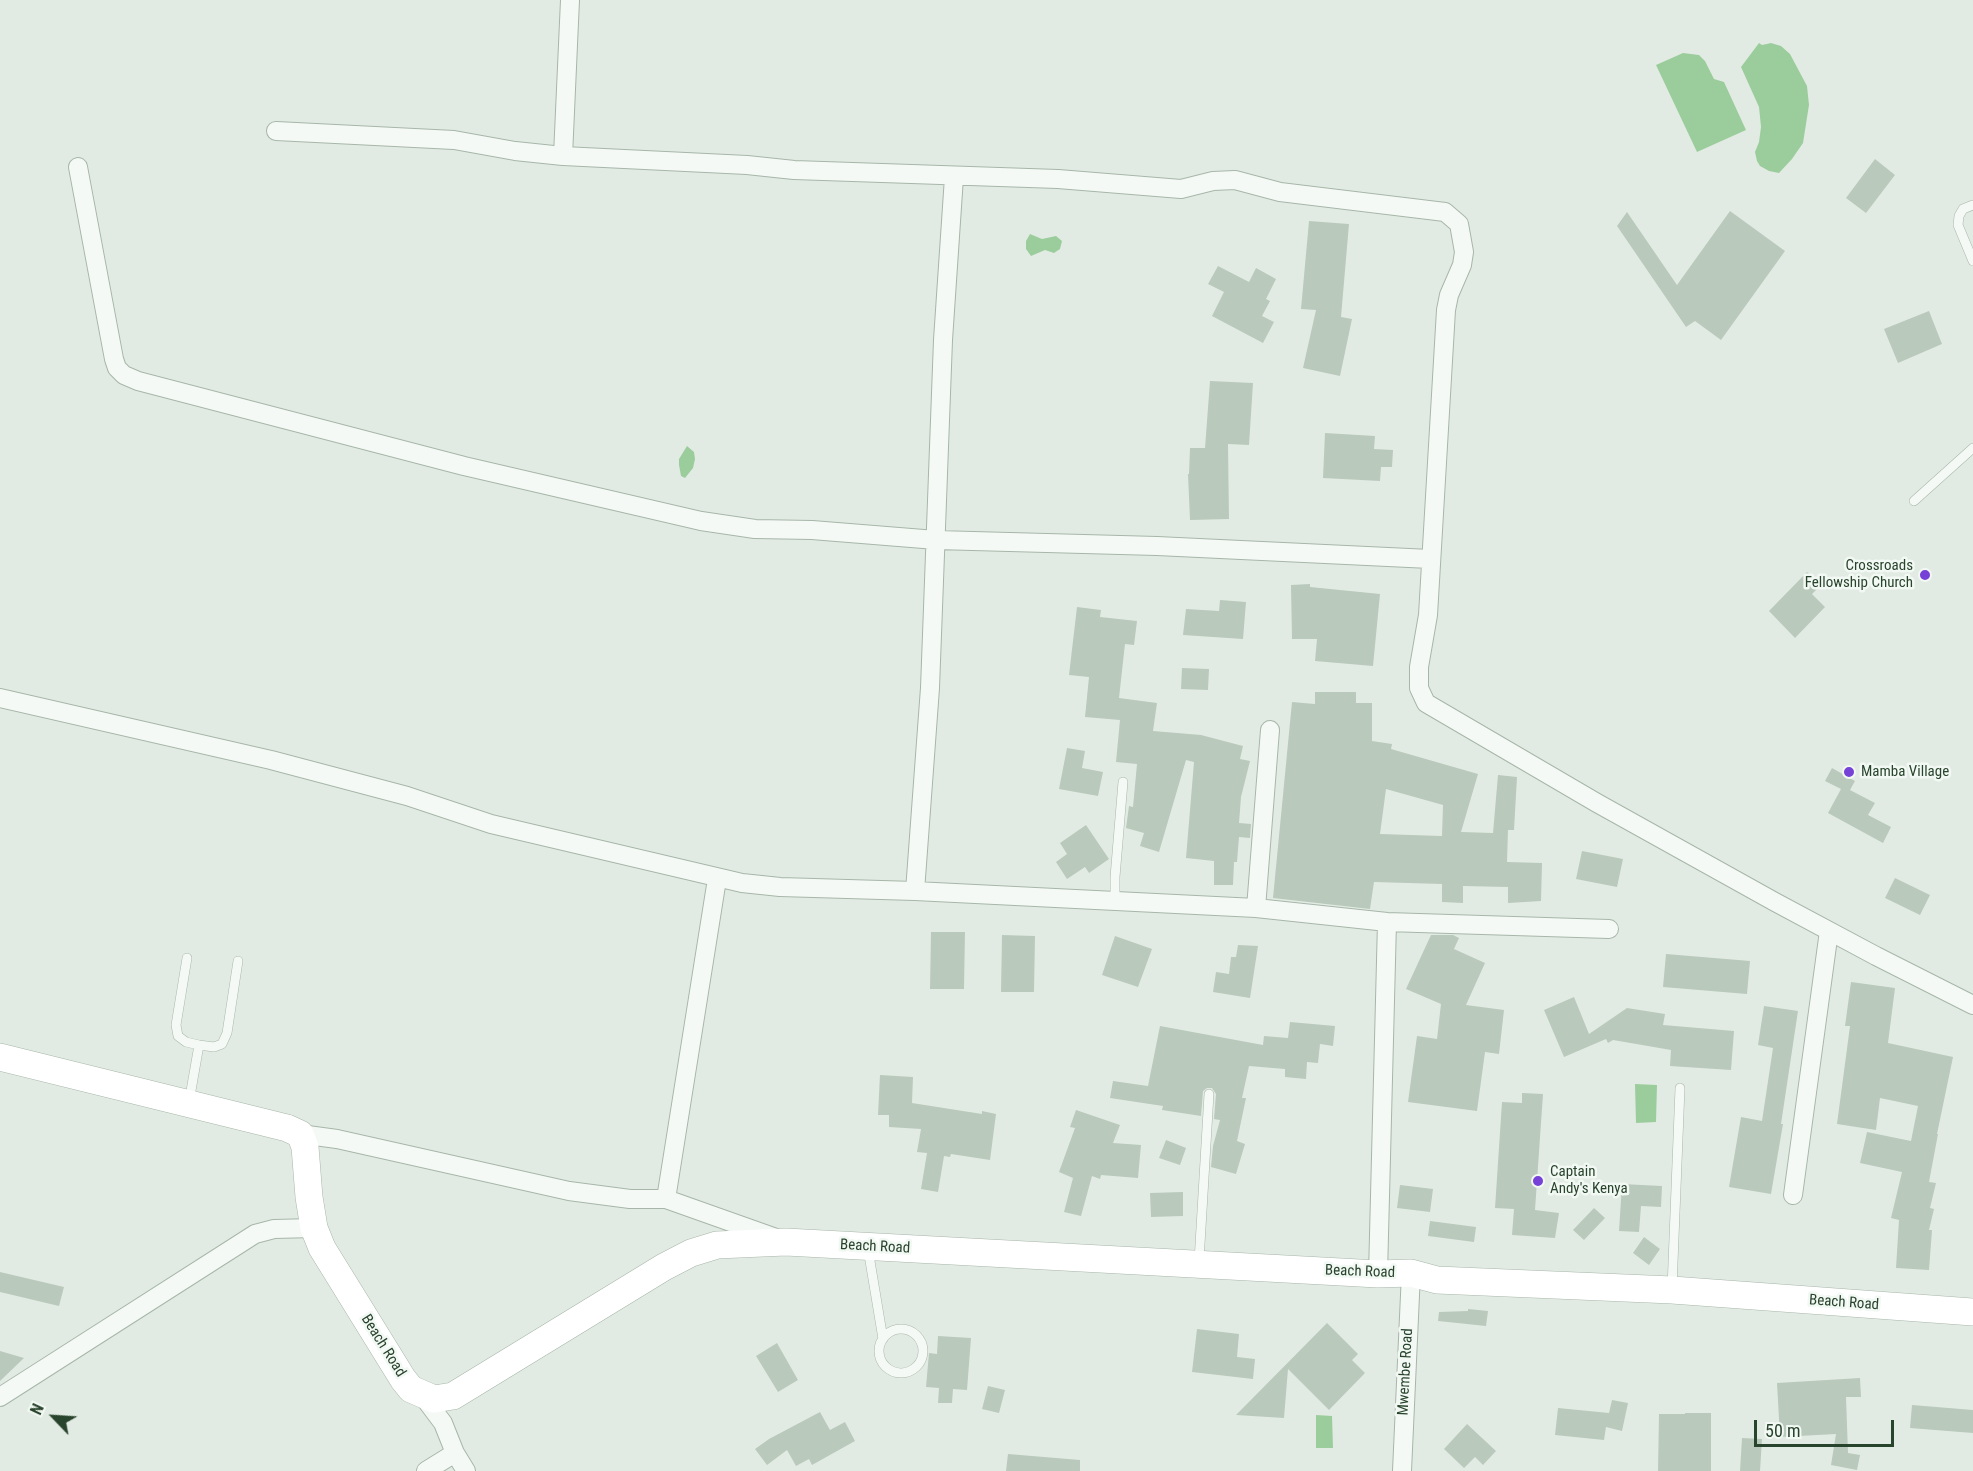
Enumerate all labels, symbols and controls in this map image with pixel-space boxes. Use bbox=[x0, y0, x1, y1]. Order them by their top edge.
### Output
place label: Crossroads Fellowship Church bbox=[1805, 557, 1913, 592]
marker: Crossroads Fellowship Church bbox=[1918, 568, 1932, 582]
place label: Mamba Village bbox=[1861, 763, 1949, 781]
marker: Mamba Village bbox=[1842, 765, 1856, 779]
place label: Captain Andy's Kenya bbox=[1550, 1163, 1628, 1198]
marker: Captain Andy's Kenya bbox=[1531, 1174, 1545, 1188]
street label: Beach Road bbox=[840, 1236, 910, 1258]
street label: Beach Road bbox=[1325, 1262, 1395, 1282]
street label: Beach Road bbox=[1808, 1292, 1880, 1314]
street label: Beach Road bbox=[357, 1311, 409, 1381]
street label: Mwembe Road bbox=[1395, 1328, 1417, 1416]
north arrow bbox=[24, 1387, 84, 1447]
text: N bbox=[27, 1401, 48, 1418]
scale bar bbox=[1757, 1408, 1896, 1446]
text: 50 m bbox=[1765, 1420, 1800, 1441]

